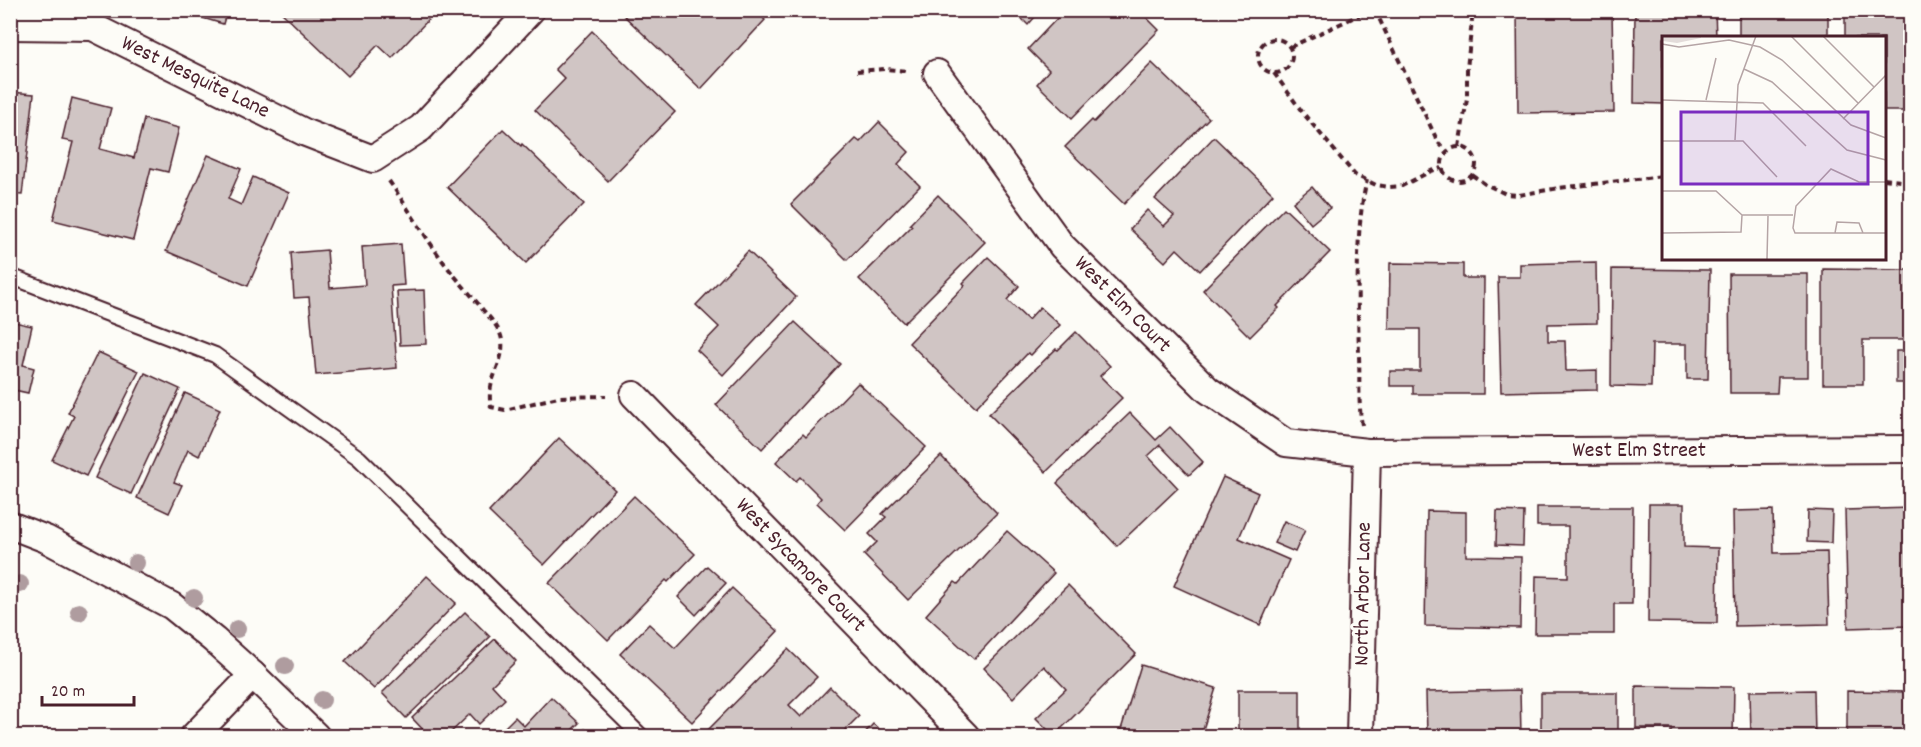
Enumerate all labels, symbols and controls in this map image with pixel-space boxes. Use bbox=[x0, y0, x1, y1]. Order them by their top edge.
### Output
street label: West Mesquite Lane bbox=[115, 29, 275, 127]
inset map bbox=[1662, 36, 1885, 260]
street label: West Elm Court bbox=[1066, 249, 1178, 361]
street label: West Elm Street bbox=[1572, 436, 1706, 467]
street label: West Sycamore Court bbox=[727, 492, 873, 640]
street label: North Arbor Lane bbox=[1347, 522, 1381, 666]
scale bar bbox=[42, 669, 134, 707]
text: 20 m bbox=[51, 680, 85, 705]

